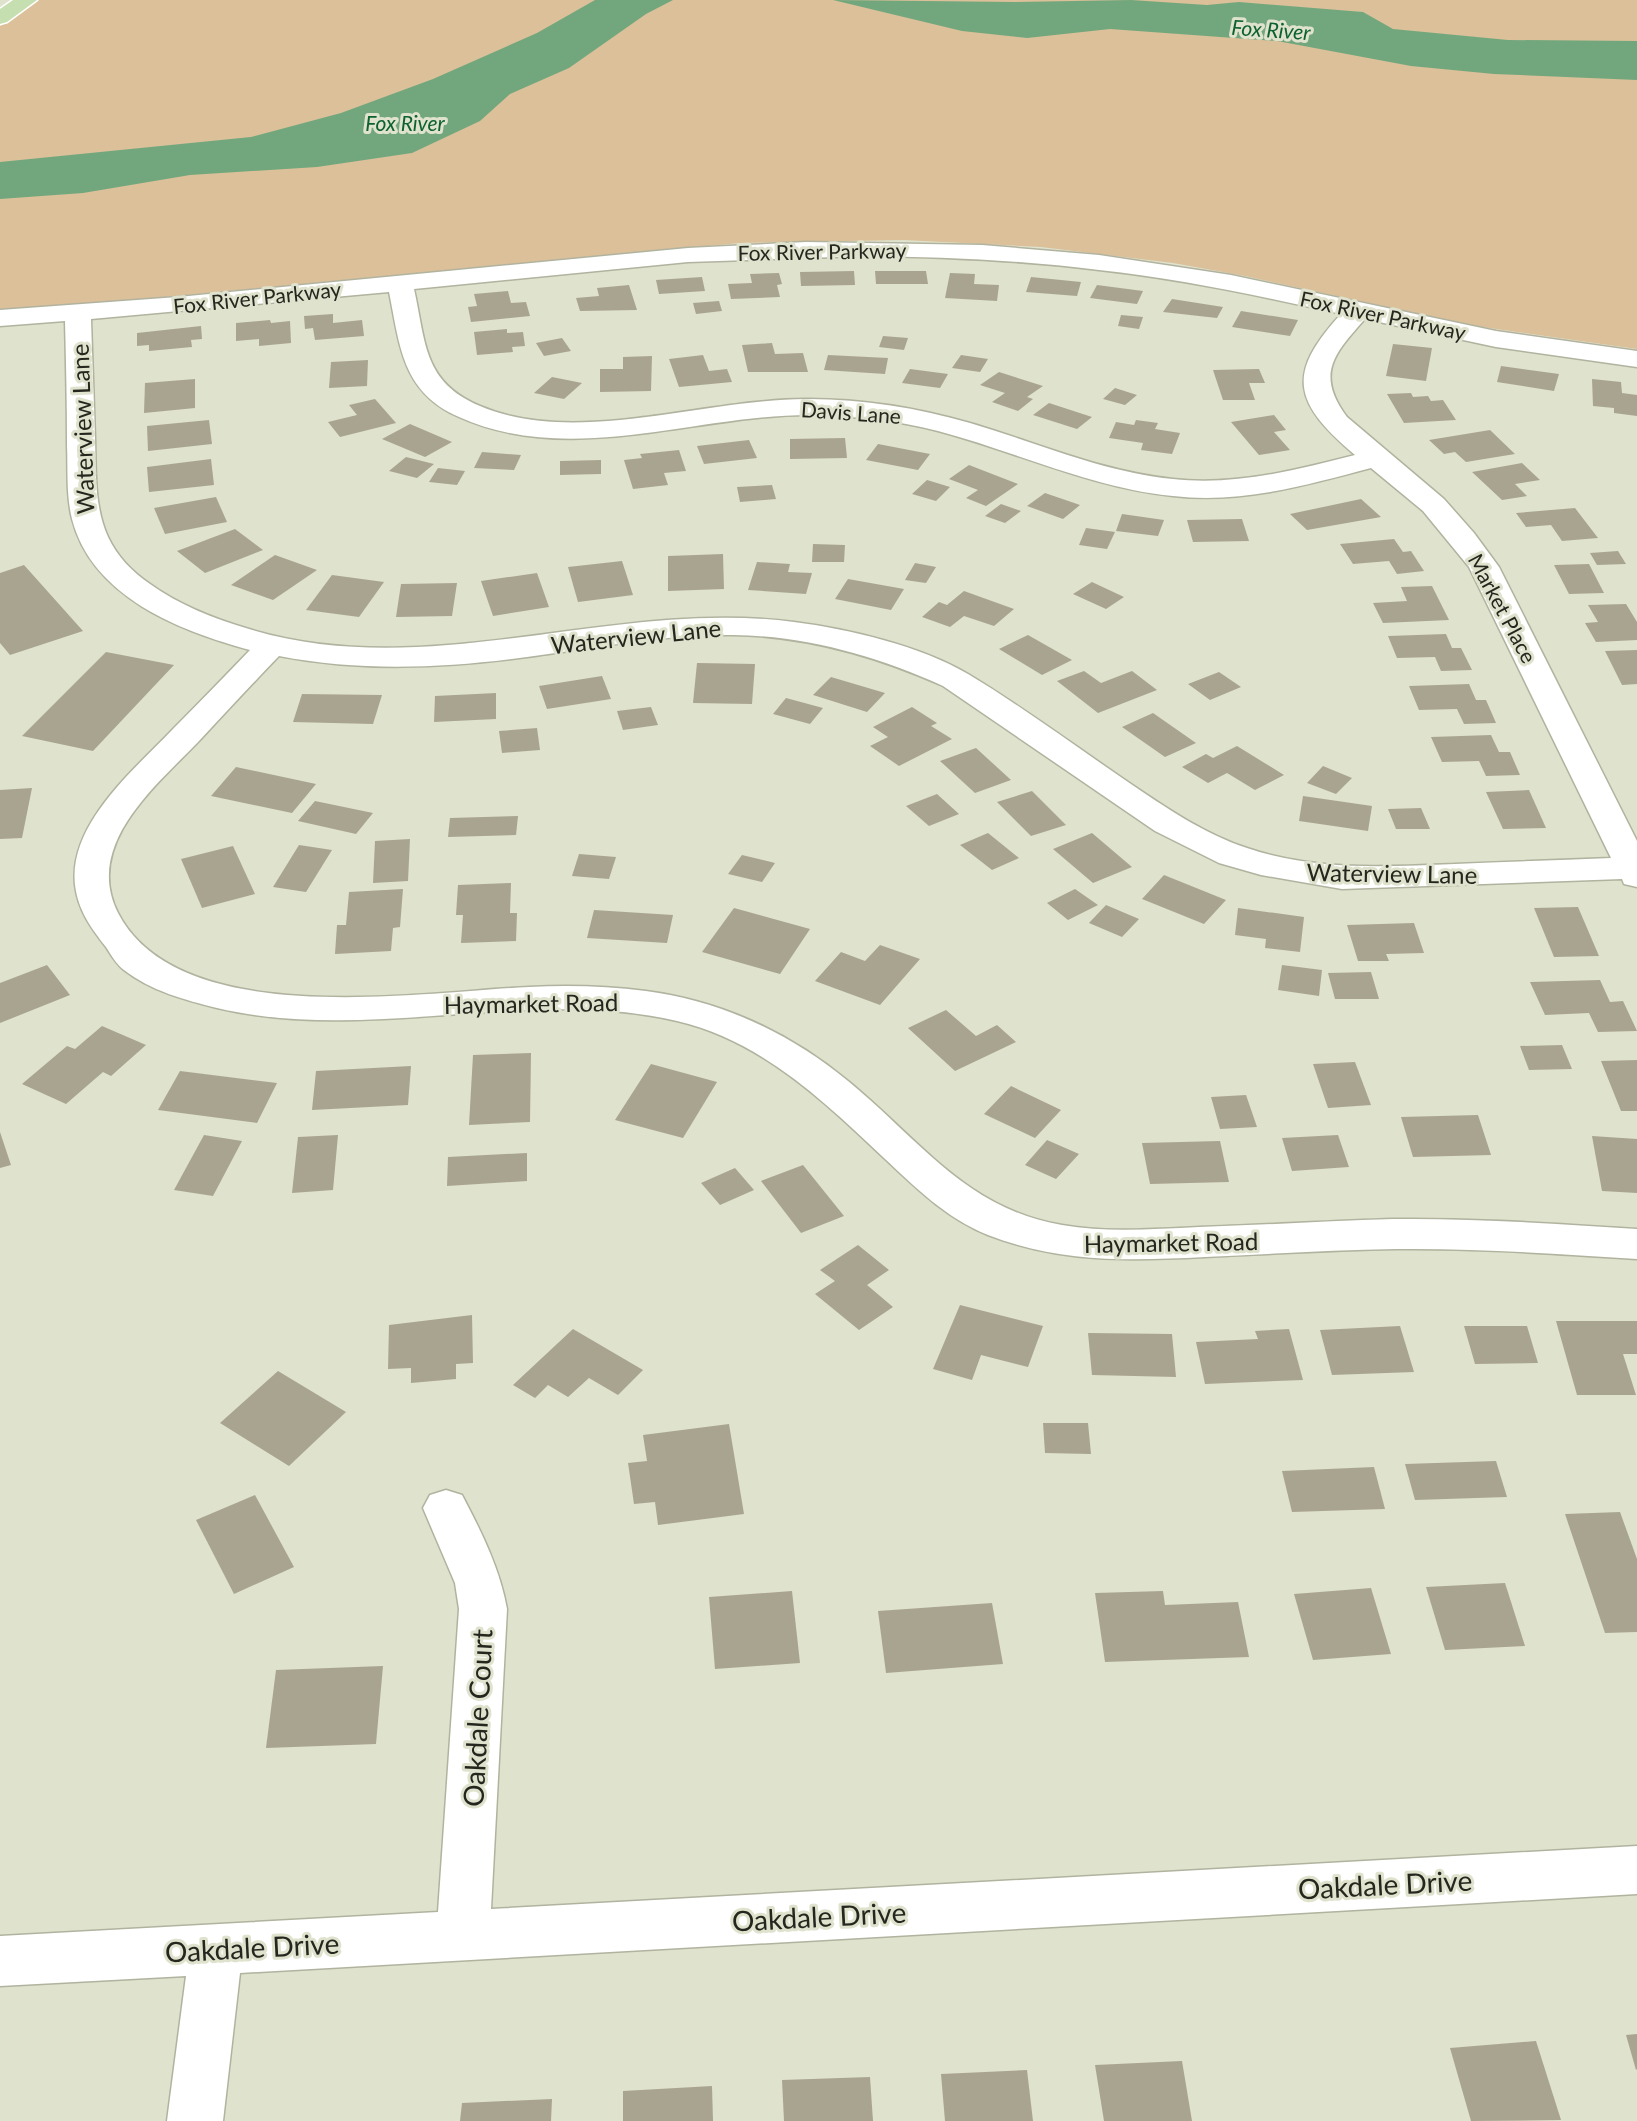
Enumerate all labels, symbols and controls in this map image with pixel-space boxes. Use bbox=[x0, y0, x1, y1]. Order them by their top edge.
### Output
water label: Fox River bbox=[1231, 14, 1312, 44]
water label: Fox River bbox=[365, 110, 445, 135]
street label: Fox River Parkway bbox=[737, 237, 907, 265]
street label: Fox River Parkway bbox=[172, 276, 342, 318]
street label: Fox River Parkway bbox=[1298, 285, 1468, 345]
street label: Waterview Lane bbox=[65, 343, 99, 515]
street label: Davis Lane bbox=[800, 396, 902, 428]
street label: Market Place bbox=[1464, 549, 1542, 667]
street label: Waterview Lane bbox=[550, 613, 722, 659]
street label: Waterview Lane bbox=[1306, 857, 1478, 889]
street label: Haymarket Road bbox=[444, 987, 618, 1019]
street label: Haymarket Road bbox=[1084, 1226, 1258, 1258]
street label: Oakdale Court bbox=[455, 1628, 499, 1808]
street label: Oakdale Drive bbox=[1297, 1862, 1473, 1906]
street label: Oakdale Drive bbox=[731, 1894, 907, 1938]
street label: Oakdale Drive bbox=[164, 1925, 340, 1969]

